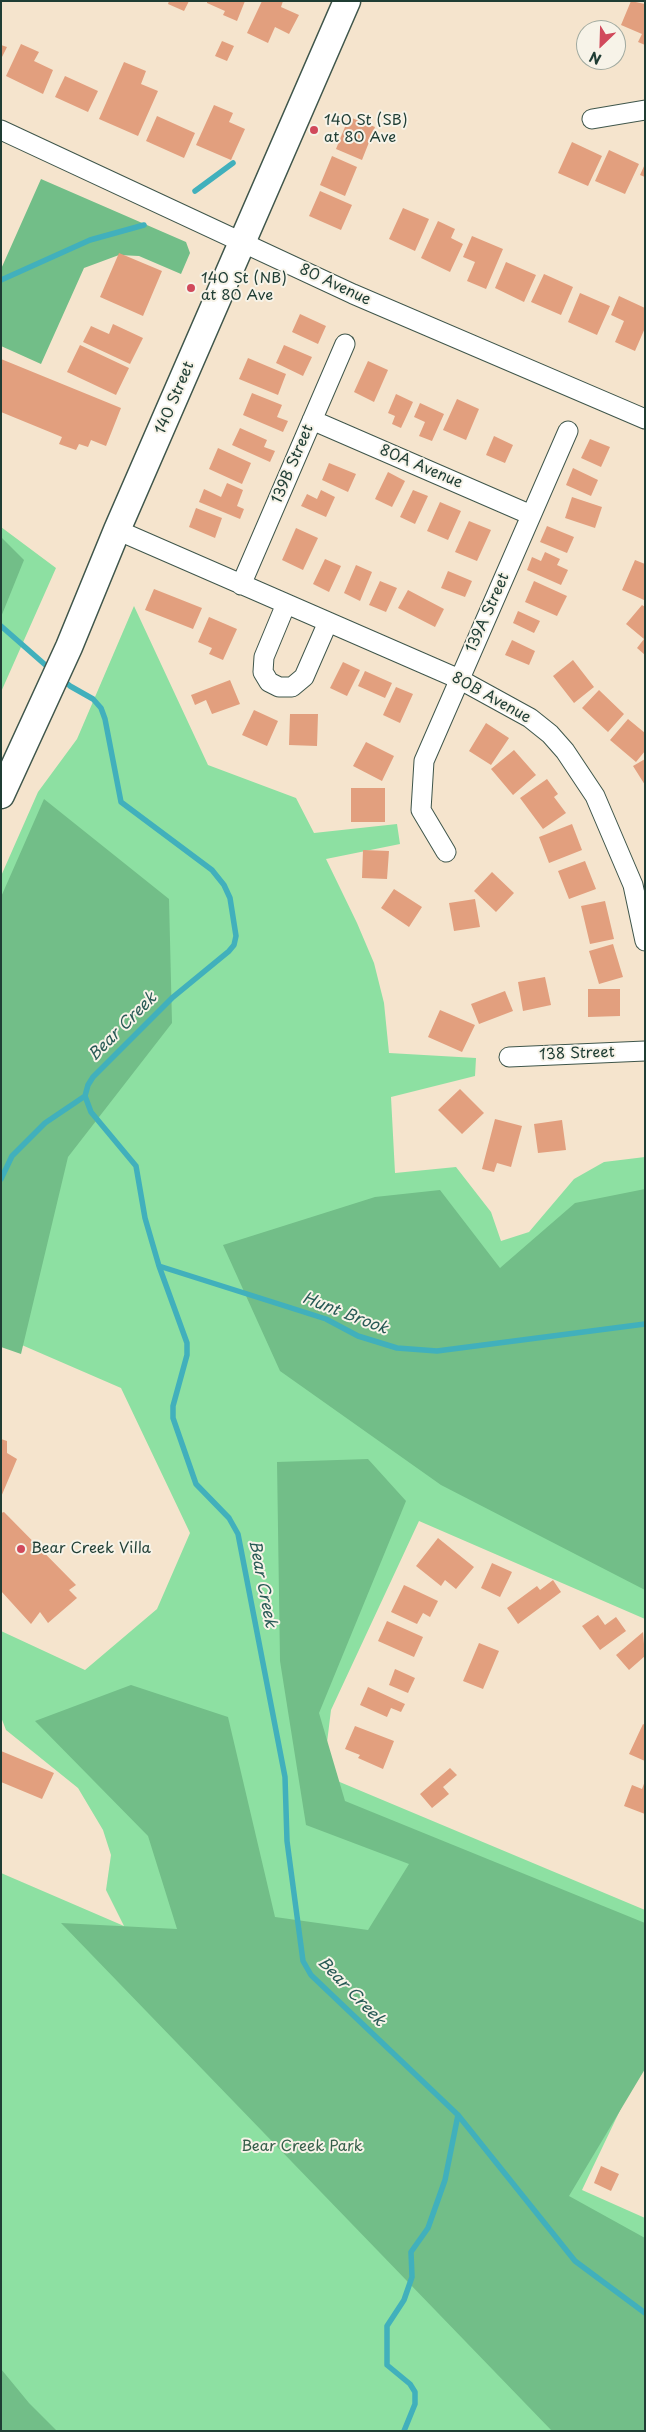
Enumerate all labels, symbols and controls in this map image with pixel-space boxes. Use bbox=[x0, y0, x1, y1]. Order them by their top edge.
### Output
north arrow bbox=[576, 20, 626, 70]
text: N bbox=[586, 46, 604, 70]
place label: 140 St (SB) at 80 Ave bbox=[324, 112, 408, 147]
marker: 140 St (SB) at 80 Ave bbox=[308, 124, 320, 136]
street label: 80 Avenue bbox=[297, 261, 373, 309]
place label: 140 St (NB) at 80 Ave bbox=[201, 270, 287, 305]
marker: 140 St (NB) at 80 Ave bbox=[185, 282, 197, 294]
street label: 140 Street bbox=[152, 359, 198, 437]
street label: 139B Street bbox=[268, 422, 318, 506]
street label: 80A Avenue bbox=[377, 442, 465, 492]
street label: 139A Street bbox=[462, 570, 514, 656]
street label: 80B Avenue bbox=[448, 669, 534, 727]
water label: Bear Creek bbox=[85, 989, 161, 1065]
street label: 138 Street bbox=[539, 1044, 615, 1064]
water label: Hunt Brook bbox=[300, 1289, 390, 1339]
water label: Bear Creek bbox=[244, 1539, 280, 1629]
place label: Bear Creek Villa bbox=[31, 1540, 151, 1558]
marker: Bear Creek Villa bbox=[15, 1543, 27, 1555]
water label: Bear Creek bbox=[313, 1953, 389, 2031]
park label: Bear Creek Park bbox=[241, 2138, 363, 2156]

